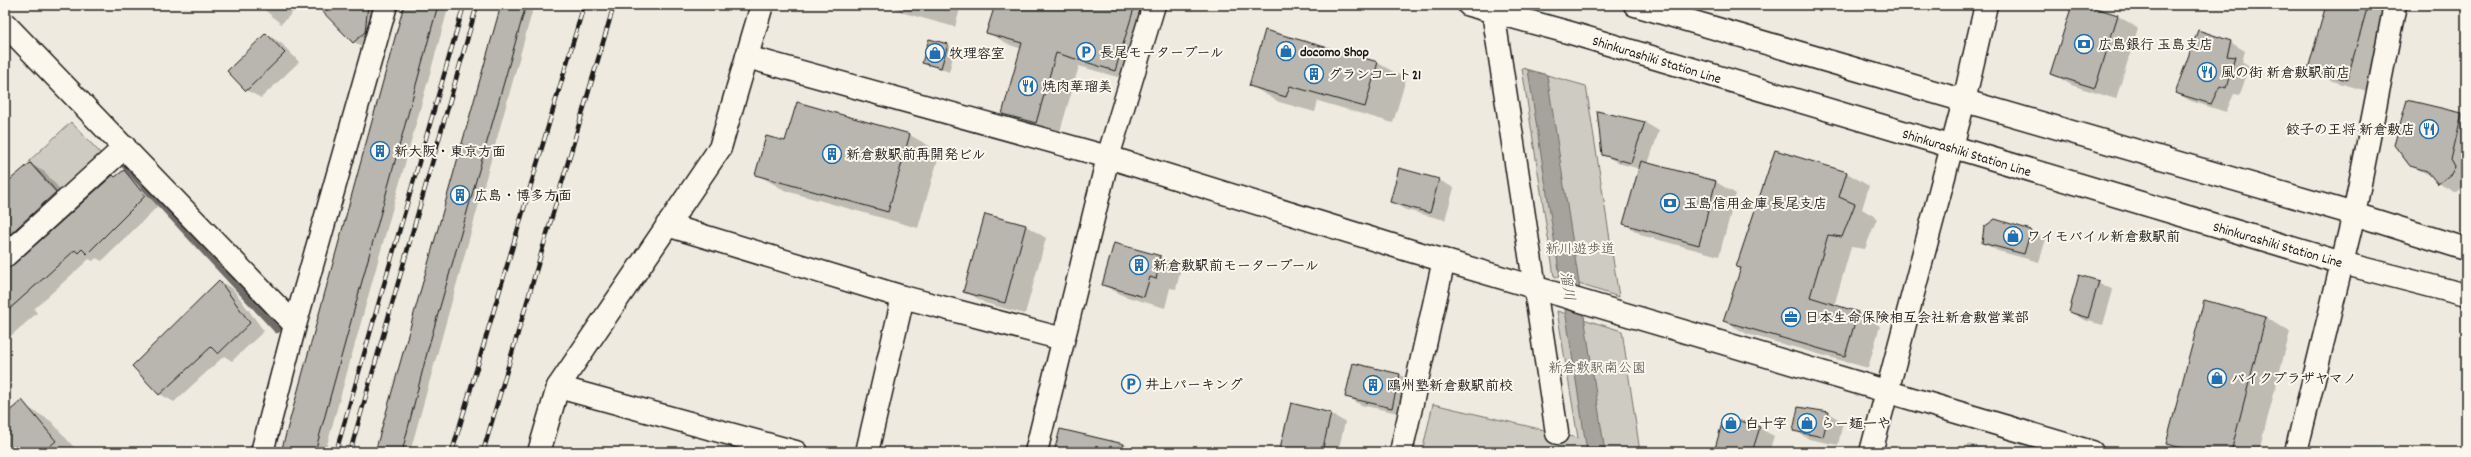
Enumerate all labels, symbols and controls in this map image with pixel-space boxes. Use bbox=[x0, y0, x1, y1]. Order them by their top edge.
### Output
street label: Shinkurashiki Station Line bbox=[1589, 32, 1723, 90]
bank icon: 広島銀行 玉島支店 bbox=[2073, 33, 2095, 55]
place label: 広島銀行 玉島支店 bbox=[2098, 36, 2213, 56]
shop icon: docomo Shop bbox=[1275, 40, 1297, 62]
parking icon: 長尾モータープール bbox=[1075, 41, 1097, 63]
shop icon: 牧理容室 bbox=[924, 42, 946, 64]
place label: docomo Shop bbox=[1300, 43, 1370, 63]
place label: 長尾モータープール bbox=[1100, 44, 1224, 64]
place label: 牧理容室 bbox=[949, 45, 1005, 65]
restaurant icon: 風の街 新倉敷駅前店 bbox=[2196, 61, 2218, 83]
building icon: グランコート21 bbox=[1303, 63, 1325, 85]
place label: 風の街 新倉敷駅前店 bbox=[2221, 64, 2350, 84]
place label: グランコート21 bbox=[1328, 66, 1421, 86]
restaurant icon: 焼肉華瑠美 bbox=[1017, 75, 1039, 97]
place label: 焼肉華瑠美 bbox=[1042, 78, 1112, 98]
restaurant icon: 餃子の王将 新倉敷店 bbox=[2418, 118, 2440, 140]
place label: 餃子の王将 新倉敷店 bbox=[2286, 121, 2415, 141]
street label: Shinkurashiki Station Line bbox=[1899, 125, 2033, 183]
building icon: 新大阪・東京方面 bbox=[369, 140, 391, 162]
place label: 新大阪・東京方面 bbox=[394, 143, 506, 163]
building icon: 新倉敷駅前再開発ビル bbox=[821, 143, 843, 165]
place label: 新倉敷駅前再開発ビル bbox=[846, 146, 986, 166]
building icon: 広島・博多方面 bbox=[449, 184, 471, 206]
place label: 広島・博多方面 bbox=[474, 187, 572, 207]
bank icon: 玉島信用金庫 長尾支店 bbox=[1659, 192, 1681, 214]
place label: 玉島信用金庫 長尾支店 bbox=[1684, 195, 1827, 215]
street label: Shinkurashiki Station Line bbox=[2210, 218, 2345, 274]
shop icon: ワイモバイル新倉敷駅前 bbox=[2002, 225, 2024, 247]
place label: ワイモバイル新倉敷駅前 bbox=[2027, 228, 2180, 248]
park label: 新川遊歩道 bbox=[1545, 240, 1615, 260]
building icon: 新倉敷駅前モータープール bbox=[1128, 254, 1150, 276]
place label: 新倉敷駅前モータープール bbox=[1153, 257, 1319, 277]
water label: 溜川 bbox=[1553, 270, 1579, 303]
office icon: 日本生命保険相互会社新倉敷営業部 bbox=[1780, 306, 1802, 328]
place label: 日本生命保険相互会社新倉敷営業部 bbox=[1805, 309, 2029, 329]
park label: 新倉敷駅南公園 bbox=[1548, 359, 1646, 379]
shop icon: バイクプラザヤマノ bbox=[2206, 367, 2228, 389]
place label: バイクプラザヤマノ bbox=[2231, 370, 2356, 390]
parking icon: 井上パーキング bbox=[1120, 373, 1142, 395]
building icon: 鴎州塾新倉敷駅前校 bbox=[1362, 374, 1384, 396]
place label: 井上パーキング bbox=[1145, 376, 1243, 396]
place label: 鴎州塾新倉敷駅前校 bbox=[1387, 377, 1513, 397]
shop icon: 白十字 bbox=[1720, 412, 1742, 434]
shop icon: らー麺一や bbox=[1796, 412, 1818, 434]
place label: 白十字 bbox=[1745, 415, 1787, 435]
place label: らー麺一や bbox=[1821, 415, 1891, 435]

